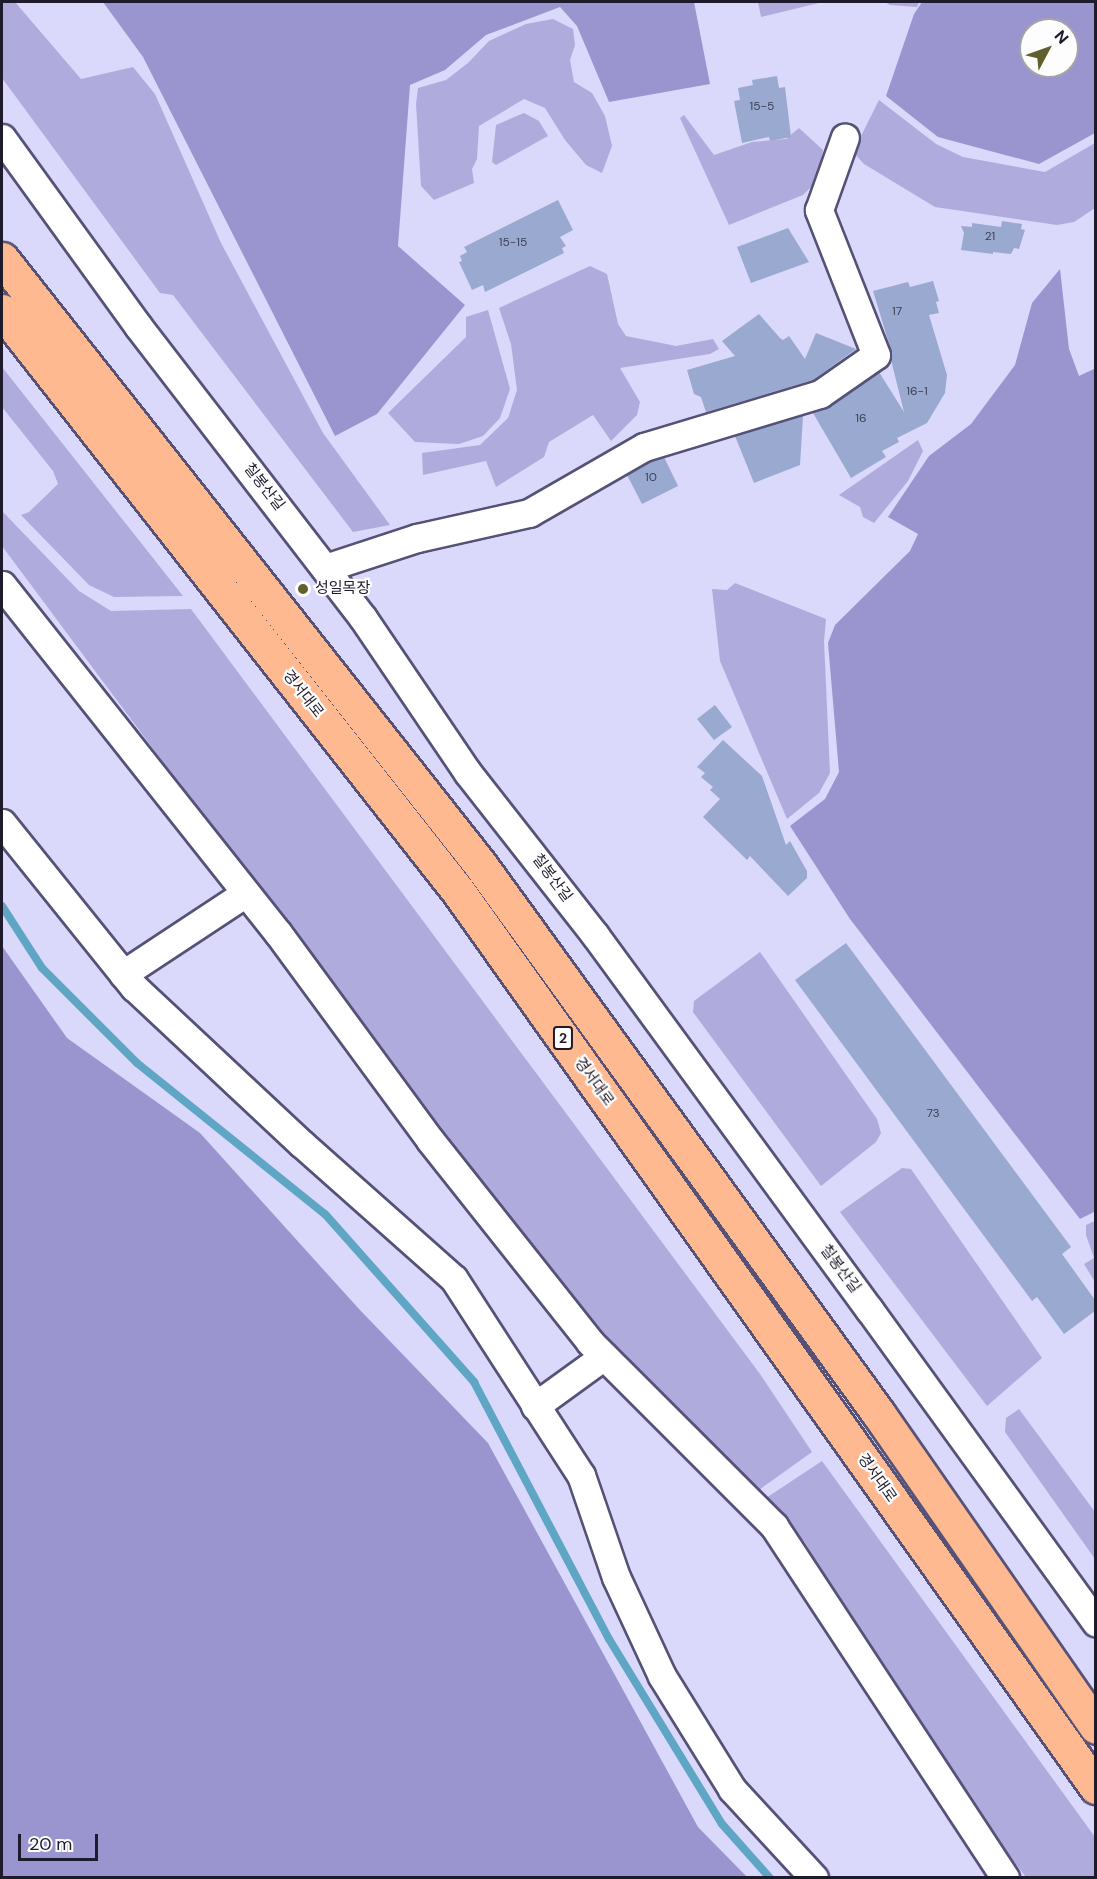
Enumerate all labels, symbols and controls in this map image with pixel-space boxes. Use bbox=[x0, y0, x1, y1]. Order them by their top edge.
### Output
north arrow bbox=[1019, 18, 1079, 78]
text: N bbox=[1050, 26, 1073, 48]
house number: 15-5 bbox=[750, 100, 774, 114]
house number: 21 bbox=[985, 230, 995, 244]
house number: 15-15 bbox=[499, 236, 527, 250]
house number: 17 bbox=[892, 305, 902, 319]
house number: 16-1 bbox=[906, 385, 928, 399]
house number: 16 bbox=[855, 412, 867, 426]
street label: 칠봉산길 bbox=[240, 460, 288, 514]
house number: 10 bbox=[645, 471, 657, 485]
place label: 성일목장 bbox=[315, 580, 370, 598]
marker: 성일목장 bbox=[296, 582, 310, 596]
street label: 경서대로 bbox=[279, 667, 327, 721]
street label: 칠봉산길 bbox=[528, 851, 576, 905]
road number: 2 bbox=[552, 1027, 574, 1049]
street label: 경서대로 bbox=[570, 1054, 618, 1110]
house number: 73 bbox=[926, 1107, 940, 1121]
street label: 칠봉산길 bbox=[816, 1242, 864, 1296]
street label: 경서대로 bbox=[854, 1450, 900, 1506]
scale bar bbox=[21, 1822, 100, 1860]
text: 20 m bbox=[29, 1832, 72, 1856]

